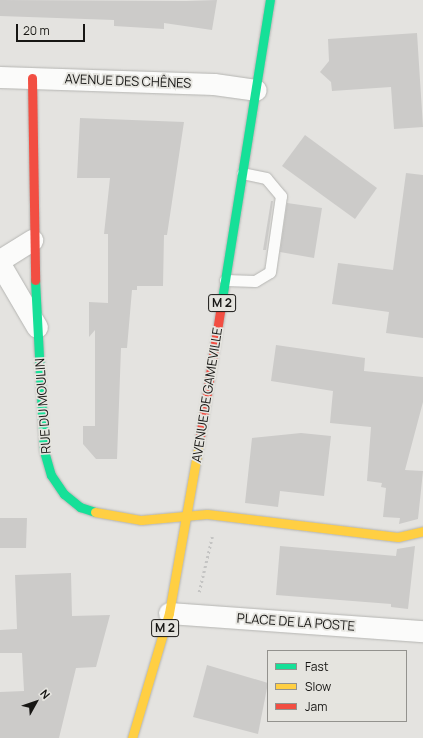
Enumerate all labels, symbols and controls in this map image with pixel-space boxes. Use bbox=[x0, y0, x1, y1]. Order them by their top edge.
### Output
scale bar bbox=[18, 16, 87, 42]
text: 20 m bbox=[23, 22, 50, 39]
street label: AVENUE DES CHÊNES bbox=[64, 71, 192, 91]
road number: M 2 bbox=[208, 293, 236, 313]
street label: AVENUE DE GAMEVILLE bbox=[189, 326, 225, 464]
street label: RUE DU MOULIN bbox=[32, 358, 54, 454]
street label: PLACE DE LA POSTE bbox=[236, 610, 356, 634]
road number: M 2 bbox=[151, 618, 179, 638]
legend bbox=[267, 650, 407, 722]
text: Fast bbox=[305, 658, 329, 675]
text: Slow bbox=[305, 678, 331, 695]
north arrow bbox=[16, 682, 56, 722]
text: N bbox=[37, 686, 54, 702]
text: Jam bbox=[305, 698, 327, 715]

